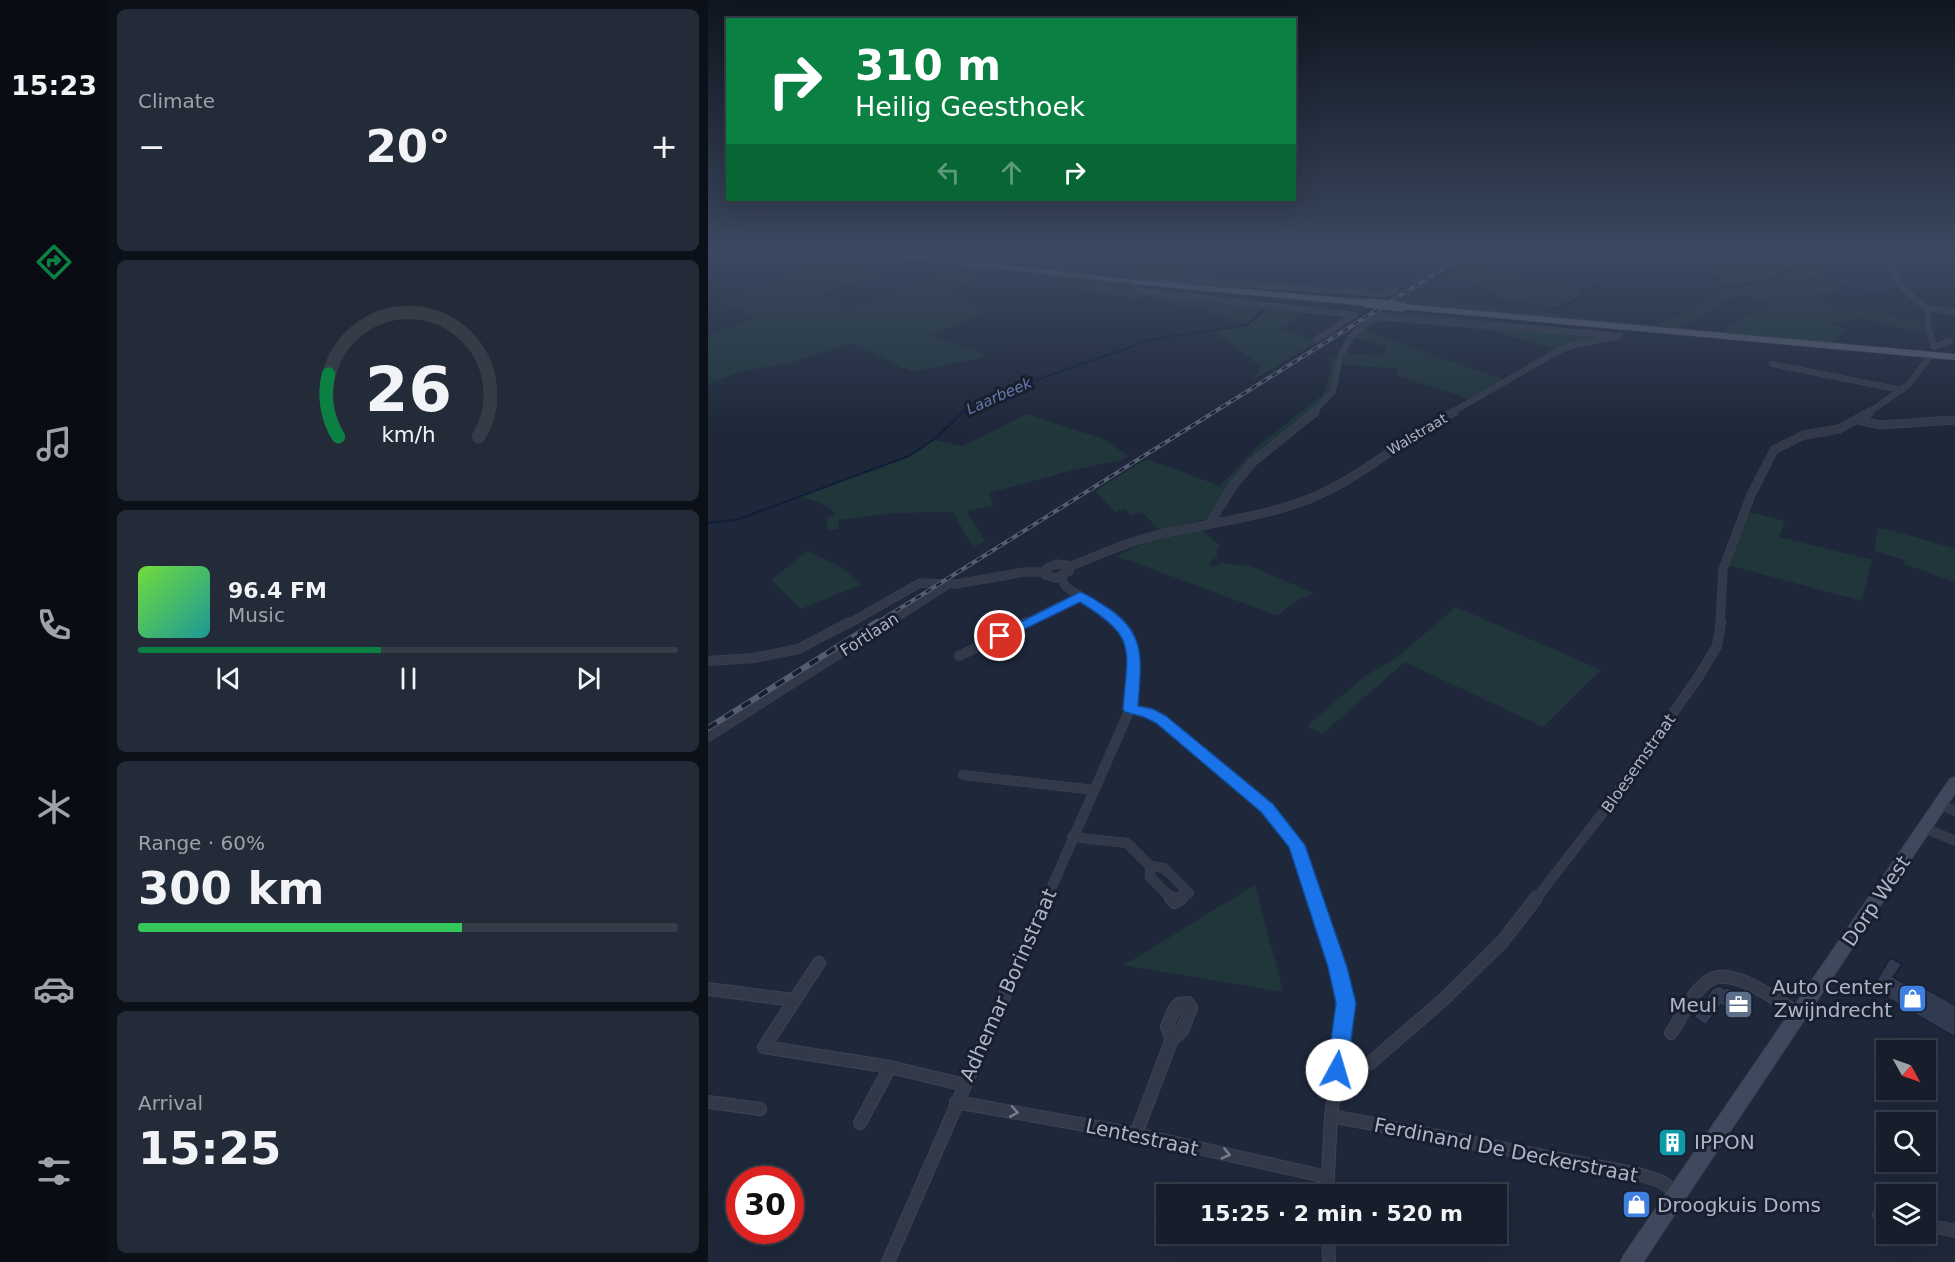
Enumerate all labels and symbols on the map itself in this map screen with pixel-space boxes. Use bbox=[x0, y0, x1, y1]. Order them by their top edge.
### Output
water label: Laarbeek bbox=[964, 373, 1036, 418]
street label: Walstraat bbox=[1384, 410, 1450, 458]
street label: Fortlaan bbox=[837, 609, 902, 660]
pin bbox=[974, 610, 1025, 661]
street label: Bloesemstraat bbox=[1597, 710, 1679, 816]
street label: Dorp West bbox=[1837, 851, 1915, 951]
street label: Adhemar Borinstraat bbox=[955, 885, 1061, 1085]
place label: Auto Center Zwijndrecht bbox=[1772, 975, 1893, 1022]
shop icon: Auto Center Zwijndrecht bbox=[1897, 982, 1929, 1014]
office icon: Meul bbox=[1722, 989, 1754, 1021]
place label: Meul bbox=[1669, 993, 1717, 1017]
position arrow bbox=[1305, 1038, 1369, 1102]
north arrow bbox=[1876, 1040, 1936, 1100]
one-way arrow bbox=[1009, 1105, 1019, 1118]
street label: Lentestraat bbox=[1083, 1113, 1201, 1161]
street label: Ferdinand De Deckerstraat bbox=[1372, 1113, 1640, 1187]
building icon: IPPON bbox=[1657, 1126, 1689, 1158]
place label: IPPON bbox=[1694, 1130, 1755, 1154]
one-way arrow bbox=[1220, 1147, 1230, 1160]
speed limit sign: 30 bbox=[726, 1166, 804, 1244]
shop icon: Droogkuis Doms bbox=[1620, 1189, 1652, 1221]
place label: Droogkuis Doms bbox=[1657, 1193, 1821, 1217]

